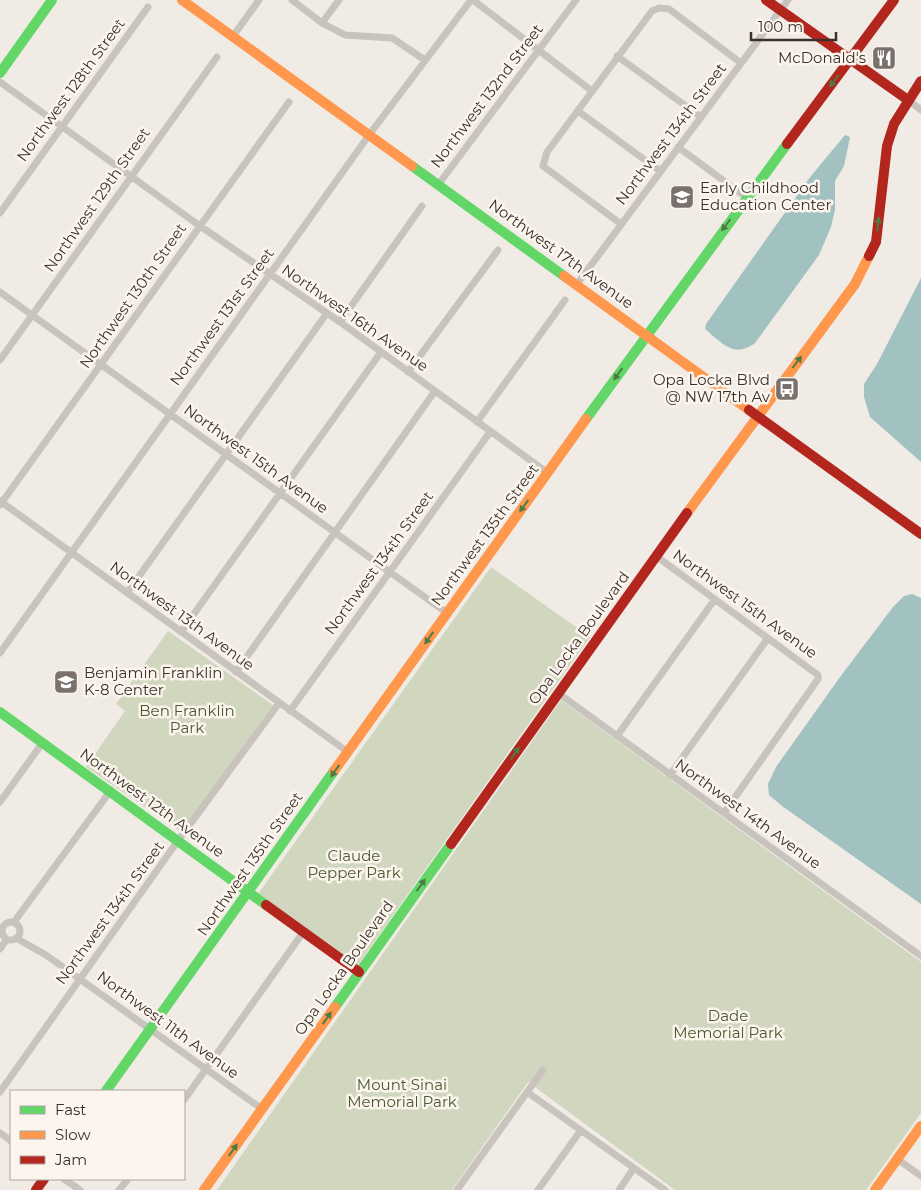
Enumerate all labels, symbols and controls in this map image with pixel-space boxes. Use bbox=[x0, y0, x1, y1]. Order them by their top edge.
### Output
scale bar bbox=[751, 10, 836, 42]
street label: Northwest 128th Street bbox=[12, 14, 129, 165]
text: 100 m bbox=[758, 17, 803, 36]
street label: Northwest 132nd Street bbox=[426, 20, 547, 171]
restaurant icon: McDonald's bbox=[871, 45, 897, 71]
place label: McDonald's bbox=[778, 48, 866, 67]
street label: Northwest 134th Street bbox=[611, 59, 730, 208]
one-way arrow bbox=[829, 74, 839, 88]
street label: Northwest 129th Street bbox=[39, 124, 154, 276]
place label: Early Childhood Education Center bbox=[700, 178, 831, 214]
school or university icon: Early Childhood Education Center bbox=[669, 184, 695, 210]
street label: Northwest 17th Avenue bbox=[485, 195, 637, 312]
one-way arrow bbox=[874, 215, 882, 231]
one-way arrow bbox=[721, 218, 731, 232]
street label: Northwest 130th Street bbox=[75, 220, 190, 372]
street label: Northwest 131st Street bbox=[165, 244, 278, 389]
street label: Northwest 16th Avenue bbox=[278, 260, 432, 375]
one-way arrow bbox=[792, 356, 803, 369]
one-way arrow bbox=[613, 367, 623, 380]
place label: Opa Locka Blvd @ NW 17th Av bbox=[653, 370, 771, 406]
bus stop icon: Opa Locka Blvd @ NW 17th Av bbox=[774, 376, 800, 402]
street label: Northwest 15th Avenue bbox=[180, 400, 332, 517]
street label: Northwest 135th Street bbox=[427, 460, 543, 609]
street label: Northwest 134th Street bbox=[320, 487, 437, 638]
one-way arrow bbox=[519, 499, 529, 513]
street label: Northwest 15th Avenue bbox=[669, 545, 821, 662]
street label: Northwest 13th Avenue bbox=[106, 557, 258, 674]
street label: Opa Locka Boulevard bbox=[524, 567, 633, 708]
one-way arrow bbox=[424, 631, 434, 645]
place label: Benjamin Franklin K-8 Center bbox=[84, 663, 222, 699]
school or university icon: Benjamin Franklin K-8 Center bbox=[53, 669, 79, 695]
park label: Ben Franklin Park bbox=[139, 701, 235, 737]
street label: Northwest 12th Avenue bbox=[76, 744, 228, 861]
one-way arrow bbox=[510, 746, 520, 760]
street label: Northwest 14th Avenue bbox=[672, 754, 825, 873]
one-way arrow bbox=[330, 764, 340, 777]
street label: Northwest 135th Street bbox=[193, 788, 306, 939]
street label: Northwest 134th Street bbox=[51, 837, 168, 988]
park label: Claude Pepper Park bbox=[307, 846, 401, 882]
one-way arrow bbox=[416, 879, 426, 892]
street label: Opa Locka Boulevard bbox=[290, 897, 397, 1039]
street label: Northwest 11th Avenue bbox=[94, 967, 243, 1083]
park label: Dade Memorial Park bbox=[673, 1006, 783, 1042]
one-way arrow bbox=[322, 1011, 332, 1025]
park label: Mount Sinai Memorial Park bbox=[347, 1075, 457, 1111]
legend bbox=[10, 1090, 185, 1180]
text: Fast bbox=[55, 1100, 86, 1119]
text: Slow bbox=[55, 1125, 91, 1144]
one-way arrow bbox=[228, 1143, 238, 1157]
text: Jam bbox=[54, 1150, 87, 1169]

